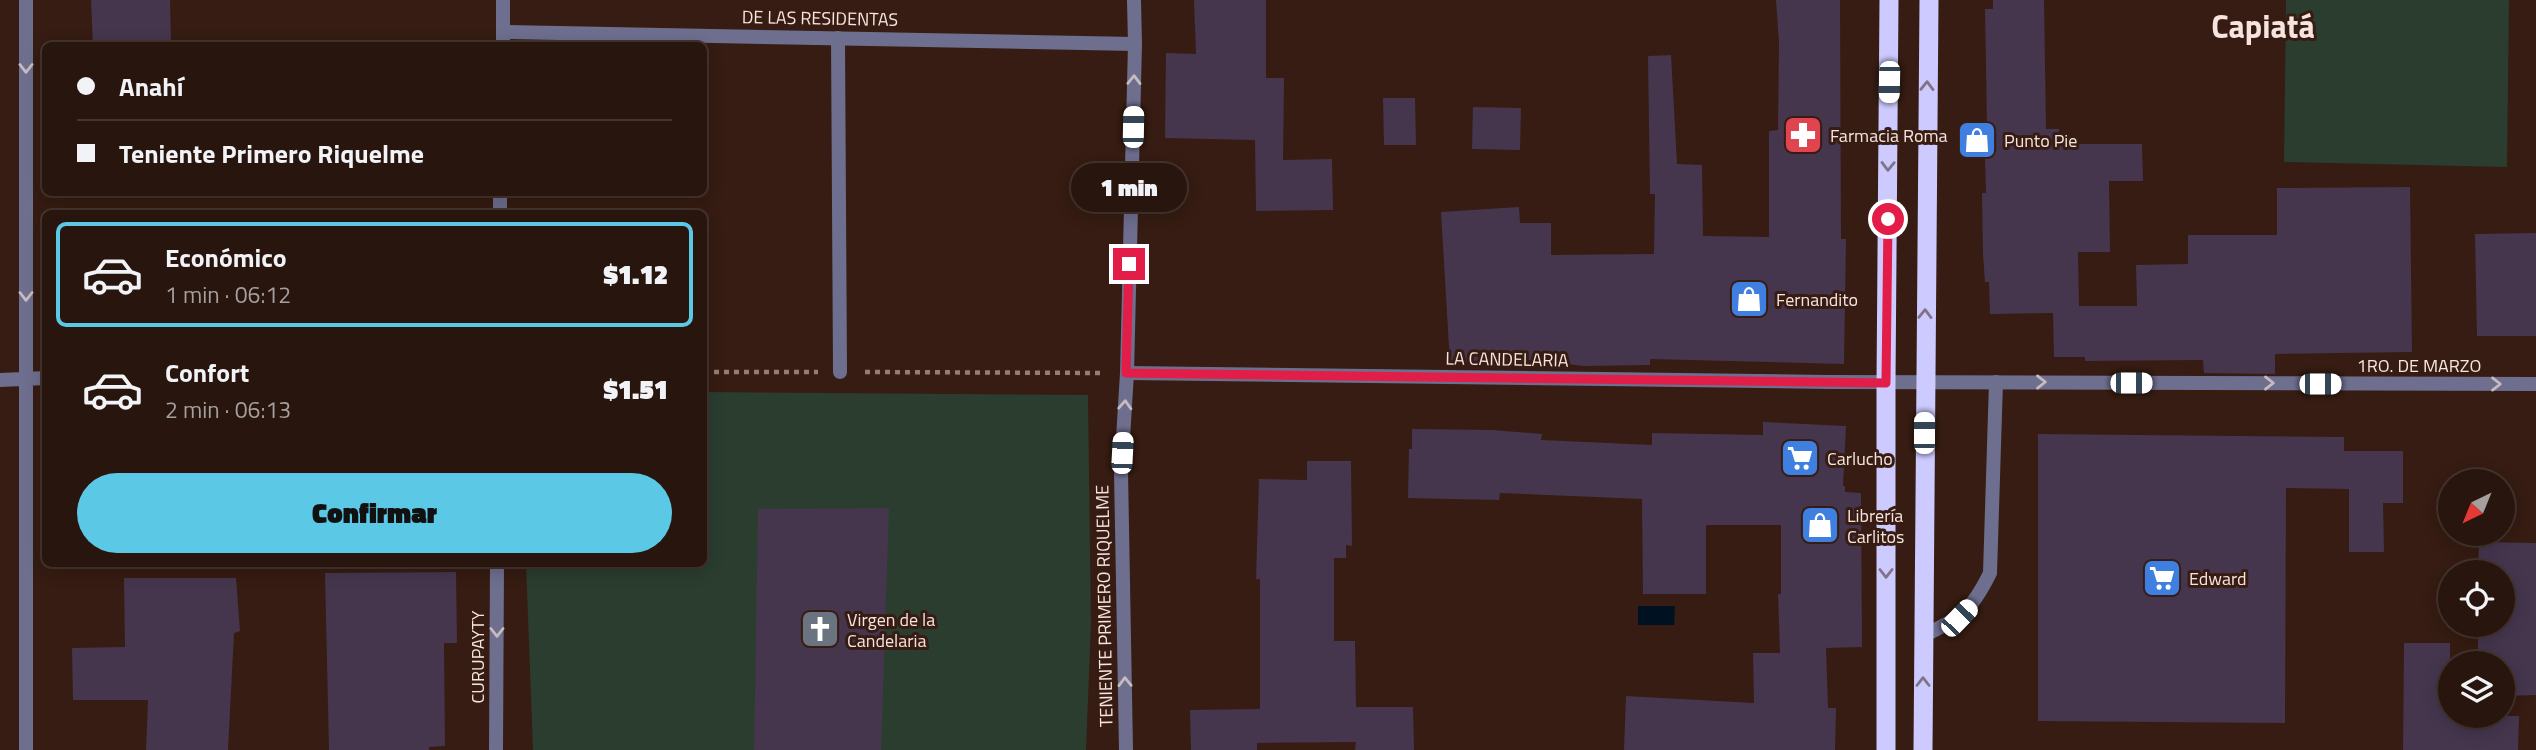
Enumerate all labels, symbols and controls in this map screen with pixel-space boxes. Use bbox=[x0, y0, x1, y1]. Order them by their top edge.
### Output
district label: Capiatá bbox=[2211, 2, 2315, 50]
street label: DE LAS RESIDENTAS bbox=[742, 3, 898, 33]
car bbox=[1879, 61, 1900, 103]
one-way arrow bbox=[18, 63, 34, 74]
text: Anahí bbox=[119, 67, 183, 106]
one-way arrow bbox=[1126, 74, 1142, 85]
one-way arrow bbox=[1920, 80, 1935, 91]
car bbox=[1123, 106, 1144, 148]
pharmacy icon: Farmacia Roma bbox=[1782, 114, 1824, 156]
shop icon: Punto Pie bbox=[1956, 119, 1998, 161]
place label: Farmacia Roma bbox=[1830, 122, 1947, 149]
place label: Punto Pie bbox=[2004, 127, 2077, 154]
text: Teniente Primero Riquelme bbox=[119, 134, 424, 173]
one-way arrow bbox=[1880, 161, 1896, 172]
callout: 1 min bbox=[1071, 162, 1187, 212]
text: 1 min bbox=[1100, 170, 1158, 205]
route start bbox=[1872, 203, 1904, 235]
text: Económico bbox=[165, 238, 287, 277]
icon: car bbox=[81, 243, 144, 306]
route end bbox=[1113, 248, 1145, 280]
text: $1.12 bbox=[603, 255, 668, 294]
text: 1 min · 06:12 bbox=[165, 277, 291, 312]
shop icon: Fernandito bbox=[1728, 278, 1770, 320]
place label: Fernandito bbox=[1776, 286, 1858, 313]
one-way arrow bbox=[18, 291, 34, 301]
one-way arrow bbox=[1917, 308, 1933, 318]
street label: LA CANDELARIA bbox=[1445, 344, 1569, 374]
street label: 1RO. DE MARZO bbox=[2357, 352, 2481, 379]
text: Confort bbox=[165, 353, 249, 392]
icon: car bbox=[81, 358, 144, 421]
text: $1.51 bbox=[603, 370, 668, 409]
car bbox=[2111, 373, 2153, 394]
one-way arrow bbox=[2036, 374, 2047, 390]
car bbox=[2300, 374, 2342, 395]
one-way arrow bbox=[2264, 375, 2274, 391]
one-way arrow bbox=[2491, 376, 2502, 392]
text: 2 min · 06:13 bbox=[165, 392, 291, 427]
one-way arrow bbox=[1117, 400, 1132, 411]
car bbox=[1914, 412, 1935, 454]
car bbox=[1111, 431, 1134, 475]
supermarket icon: Carlucho bbox=[1779, 437, 1821, 479]
place label: Carlucho bbox=[1827, 445, 1893, 472]
north arrow bbox=[2438, 469, 2515, 546]
map controls bbox=[2438, 469, 2515, 728]
button: Confirmar bbox=[77, 473, 672, 553]
street label: TENIENTE PRIMERO RIQUELME bbox=[1088, 485, 1120, 727]
place label: Librería Carlitos bbox=[1847, 502, 1904, 550]
shop icon: Librería Carlitos bbox=[1799, 504, 1841, 546]
supermarket icon: Edward bbox=[2141, 557, 2183, 599]
button: locate bbox=[2438, 560, 2515, 637]
place label: Edward bbox=[2189, 565, 2246, 592]
one-way arrow bbox=[1878, 569, 1894, 579]
car bbox=[1937, 596, 1982, 640]
place label: Virgen de la Candelaria bbox=[847, 606, 935, 654]
church icon: Virgen de la Candelaria bbox=[799, 608, 841, 650]
street label: CURUPAYTY bbox=[464, 610, 491, 703]
one-way arrow bbox=[489, 627, 505, 637]
button: layers bbox=[2438, 651, 2515, 728]
one-way arrow bbox=[1117, 676, 1133, 687]
one-way arrow bbox=[1915, 676, 1931, 687]

